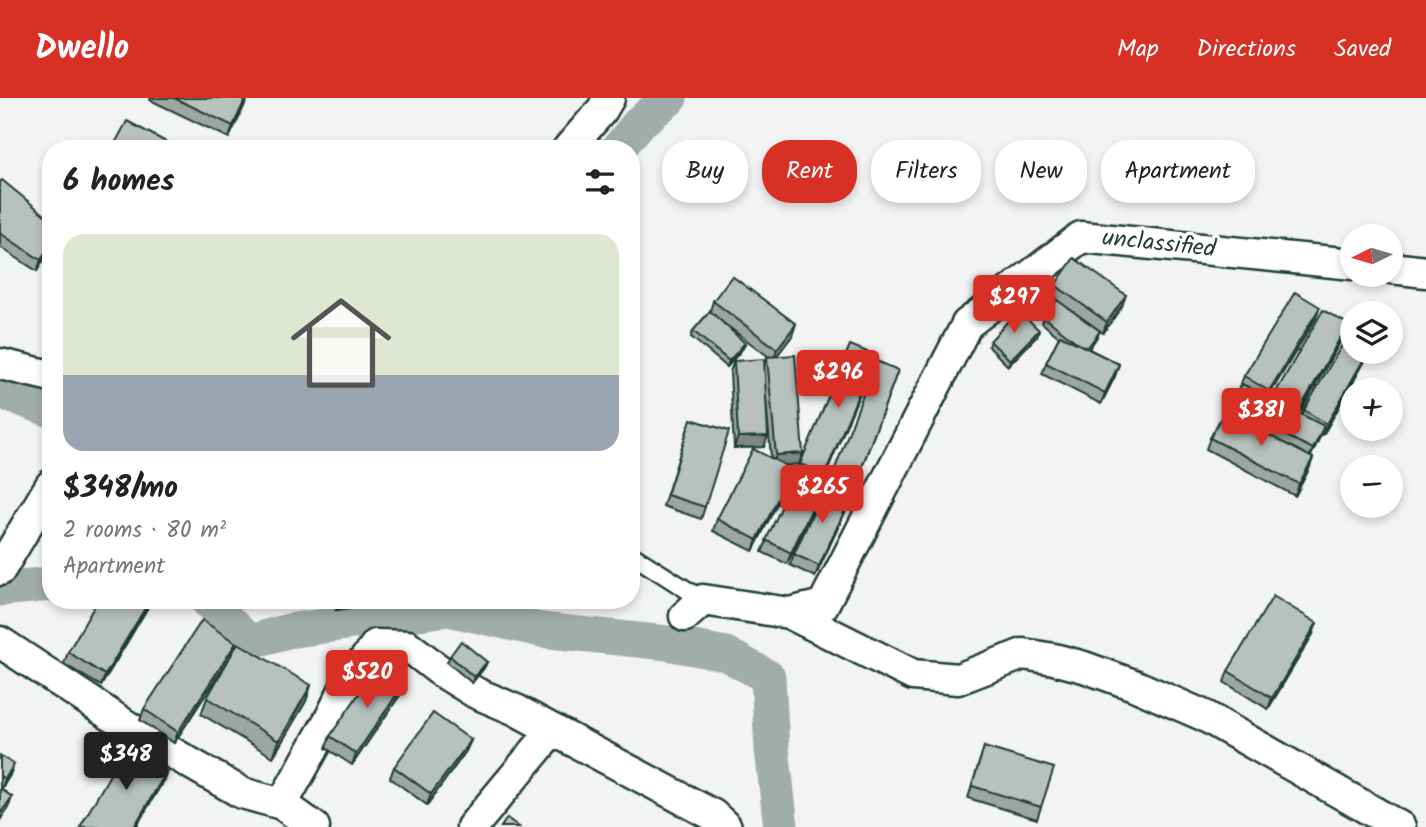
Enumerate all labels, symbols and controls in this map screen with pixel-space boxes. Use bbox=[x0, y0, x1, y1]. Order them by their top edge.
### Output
text: Dwello bbox=[35, 23, 129, 76]
text: Map bbox=[1117, 30, 1159, 69]
text: Directions bbox=[1197, 30, 1296, 69]
text: Saved bbox=[1334, 30, 1391, 69]
chip: Buy bbox=[662, 140, 748, 203]
chip: Rent bbox=[762, 140, 857, 203]
chip: Filters bbox=[871, 140, 981, 203]
chip: New bbox=[995, 140, 1087, 203]
chip: Apartment bbox=[1101, 140, 1255, 203]
text: 6 homes bbox=[63, 158, 175, 206]
icon: filters bbox=[581, 163, 619, 201]
street label: unclassified bbox=[1100, 219, 1219, 269]
north arrow bbox=[1340, 224, 1404, 287]
map controls bbox=[1340, 224, 1403, 518]
pin: $297 bbox=[973, 275, 1055, 335]
icon: home bbox=[278, 280, 404, 406]
text: $297 bbox=[989, 280, 1039, 316]
button: layers bbox=[1340, 301, 1403, 364]
pin: $296 bbox=[797, 350, 879, 410]
text: $296 bbox=[812, 355, 864, 391]
button: + bbox=[1340, 378, 1403, 441]
pin: $381 bbox=[1220, 388, 1302, 448]
text: $381 bbox=[1238, 393, 1284, 429]
button: − bbox=[1340, 455, 1403, 518]
text: $348/mo bbox=[63, 465, 178, 513]
pin: $265 bbox=[781, 466, 863, 525]
text: $265 bbox=[796, 470, 848, 506]
text: 2 rooms · 80 m² bbox=[63, 513, 226, 549]
text: Apartment bbox=[63, 549, 165, 585]
pin: $520 bbox=[326, 650, 408, 710]
text: $520 bbox=[342, 655, 392, 691]
pin: $348 bbox=[85, 732, 167, 792]
text: $348 bbox=[100, 737, 152, 773]

